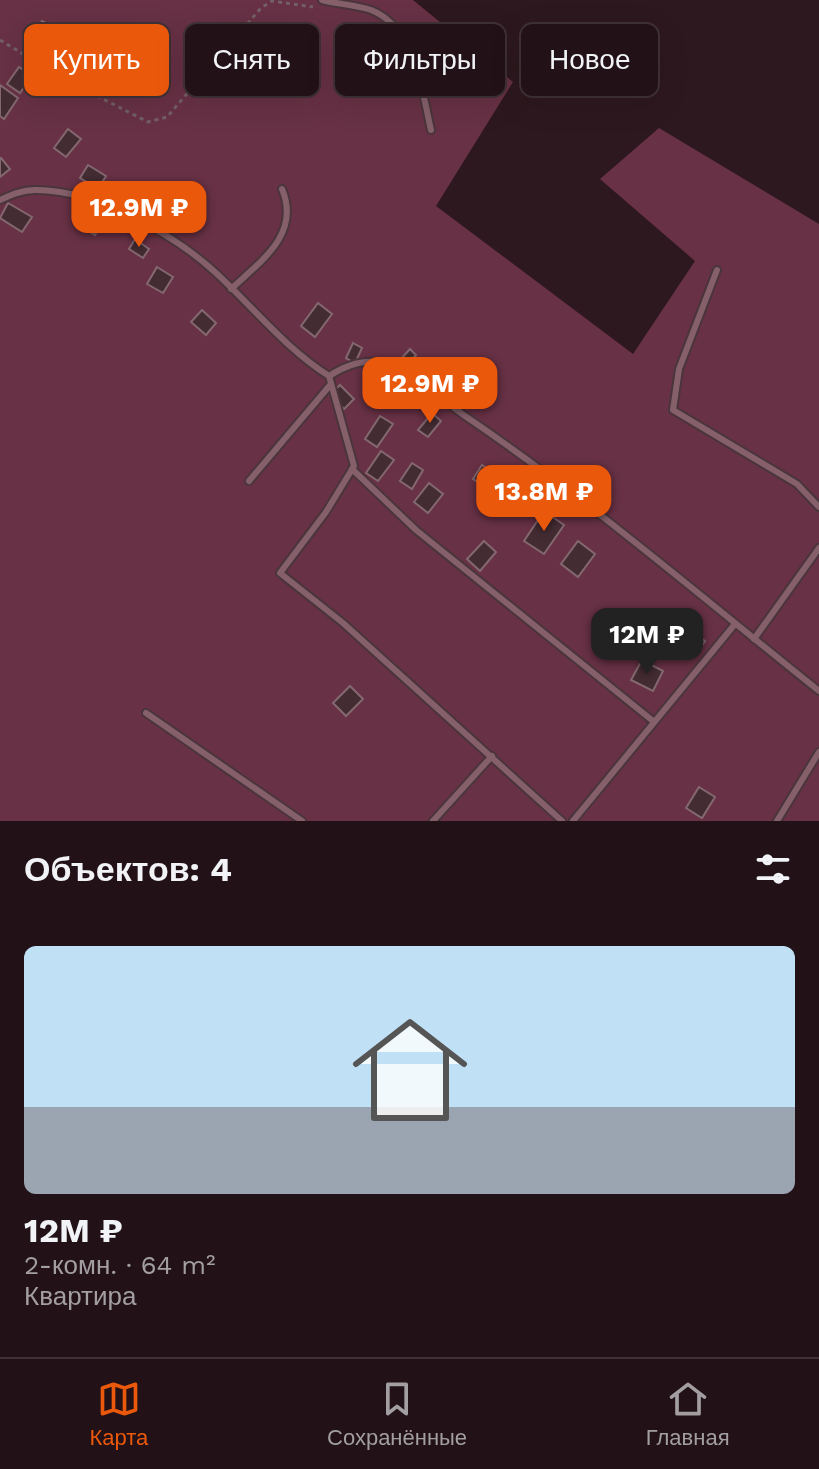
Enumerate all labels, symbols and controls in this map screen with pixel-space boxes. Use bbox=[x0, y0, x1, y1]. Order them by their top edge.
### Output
chip: Купить bbox=[24, 24, 169, 96]
chip: Снять bbox=[185, 24, 319, 96]
chip: Фильтры bbox=[335, 24, 505, 96]
chip: Новое bbox=[521, 24, 658, 96]
pin: 12.9M ₽ bbox=[65, 181, 213, 249]
text: 12.9M ₽ bbox=[89, 192, 189, 222]
pin: 12.9M ₽ bbox=[356, 357, 504, 425]
text: 12.9M ₽ bbox=[380, 368, 480, 398]
pin: 13.8M ₽ bbox=[470, 465, 618, 533]
text: 13.8M ₽ bbox=[494, 476, 594, 506]
pin: 12M ₽ bbox=[591, 608, 703, 676]
text: 12M ₽ bbox=[609, 619, 685, 649]
icon: filters bbox=[751, 847, 795, 891]
text: Объектов: 4 bbox=[24, 849, 232, 889]
icon: home bbox=[338, 998, 482, 1142]
text: 12M ₽ bbox=[24, 1210, 123, 1250]
text: 2-комн. · 64 m² bbox=[24, 1250, 216, 1280]
text: Квартира bbox=[24, 1281, 136, 1311]
tab: Карта bbox=[89, 1377, 148, 1451]
tab: Сохранённые bbox=[327, 1377, 467, 1451]
tab: Главная bbox=[646, 1377, 730, 1451]

